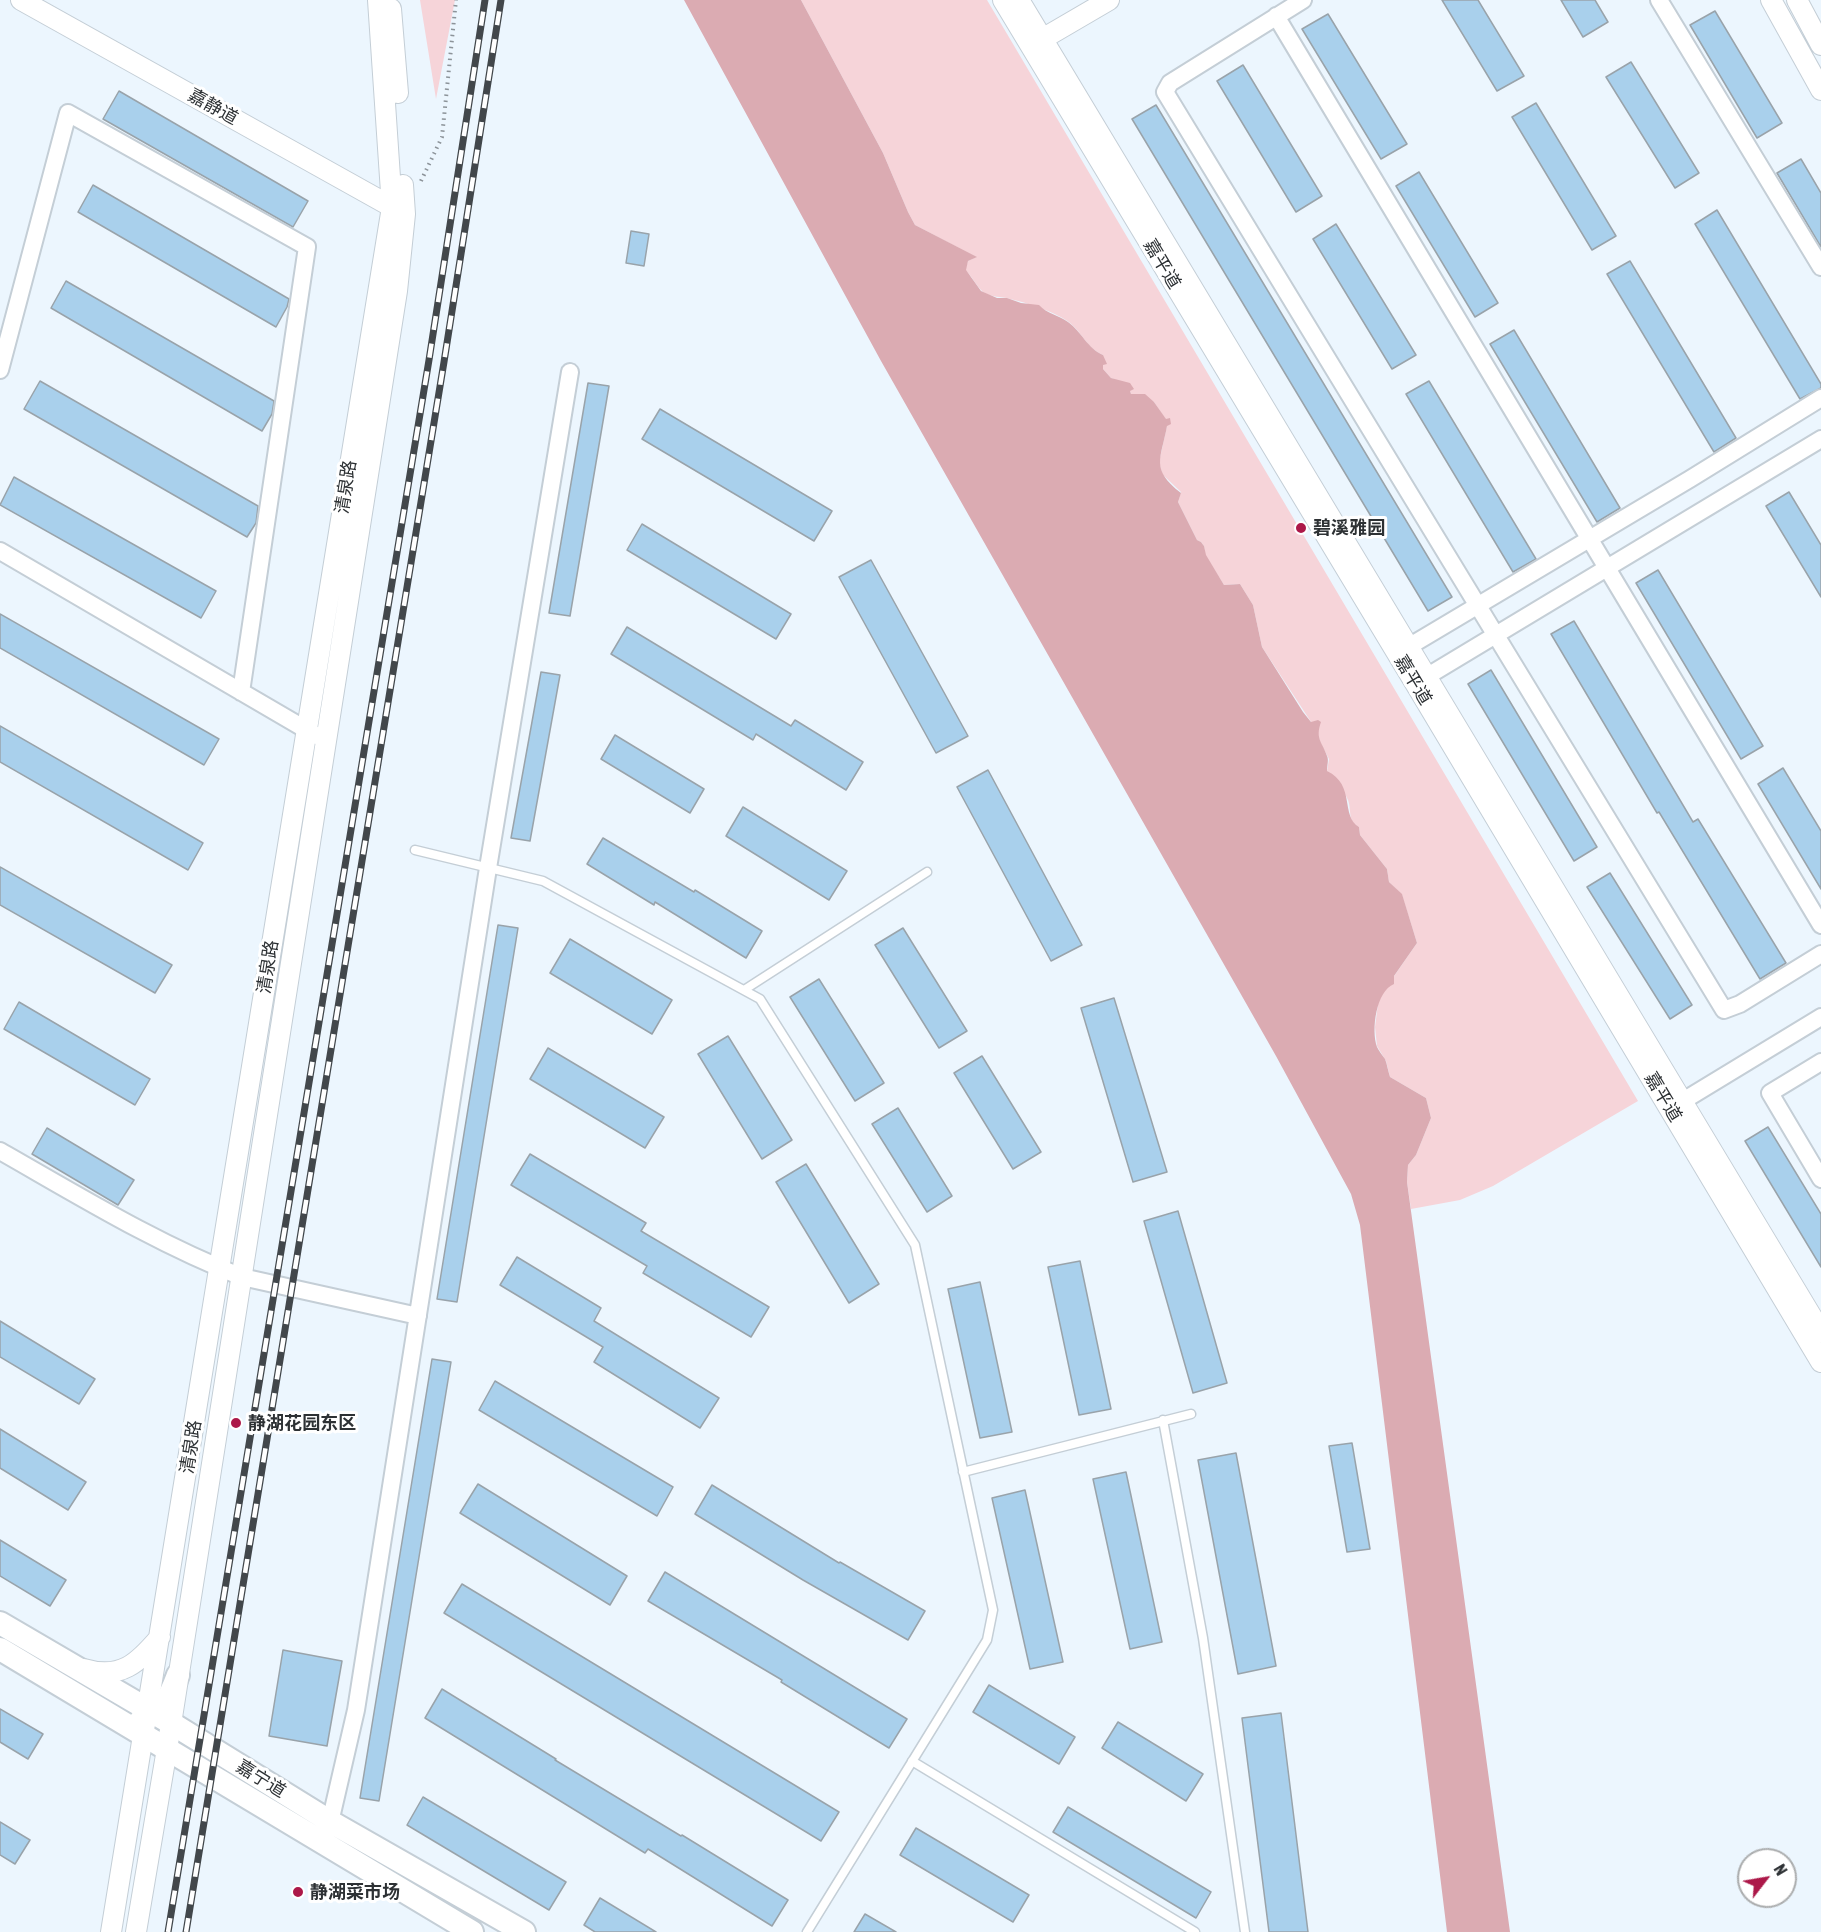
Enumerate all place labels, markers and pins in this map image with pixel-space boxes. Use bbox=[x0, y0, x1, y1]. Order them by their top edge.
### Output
place label: 碧溪雅园 bbox=[1313, 517, 1385, 539]
marker: 碧溪雅园 bbox=[1294, 521, 1308, 535]
place label: 静湖花园东区 bbox=[248, 1412, 356, 1434]
marker: 静湖花园东区 bbox=[229, 1416, 243, 1430]
place label: 静湖菜市场 bbox=[310, 1881, 400, 1903]
marker: 静湖菜市场 bbox=[291, 1885, 305, 1899]

